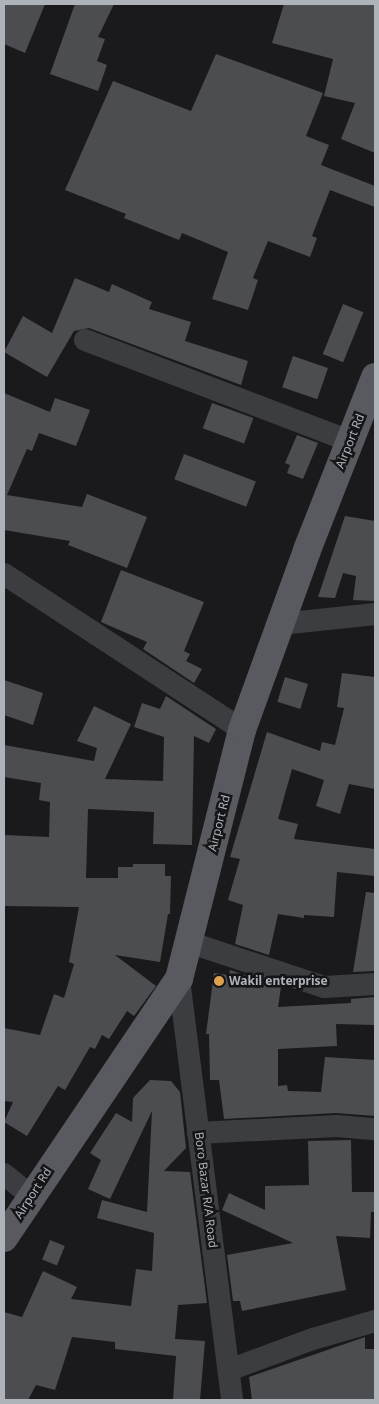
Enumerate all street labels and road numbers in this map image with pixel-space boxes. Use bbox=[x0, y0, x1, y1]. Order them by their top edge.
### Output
street label: Airport Rd bbox=[333, 412, 367, 470]
street label: Airport Rd bbox=[205, 793, 233, 853]
street label: Boro Bazar R/A Road bbox=[192, 1131, 220, 1249]
street label: Airport Rd bbox=[11, 1165, 55, 1221]

